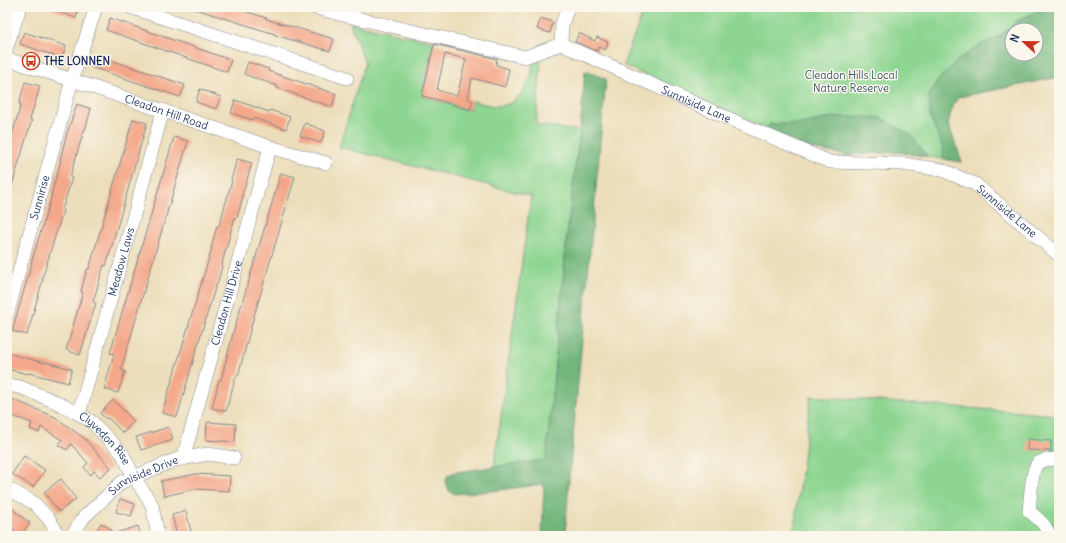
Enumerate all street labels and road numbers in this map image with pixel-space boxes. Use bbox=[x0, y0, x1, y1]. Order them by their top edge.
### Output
street label: Sunniside Lane bbox=[659, 82, 733, 126]
street label: Cleadon Hill Road bbox=[123, 91, 211, 133]
street label: Sunnirise bbox=[27, 173, 52, 221]
street label: Sunniside Lane bbox=[974, 182, 1040, 241]
street label: Meadow Laws bbox=[105, 226, 137, 298]
street label: Cleadon Hill Drive bbox=[208, 259, 245, 347]
street label: Clyvedon Rise bbox=[76, 409, 134, 467]
street label: Sunniside Drive bbox=[105, 453, 180, 498]

